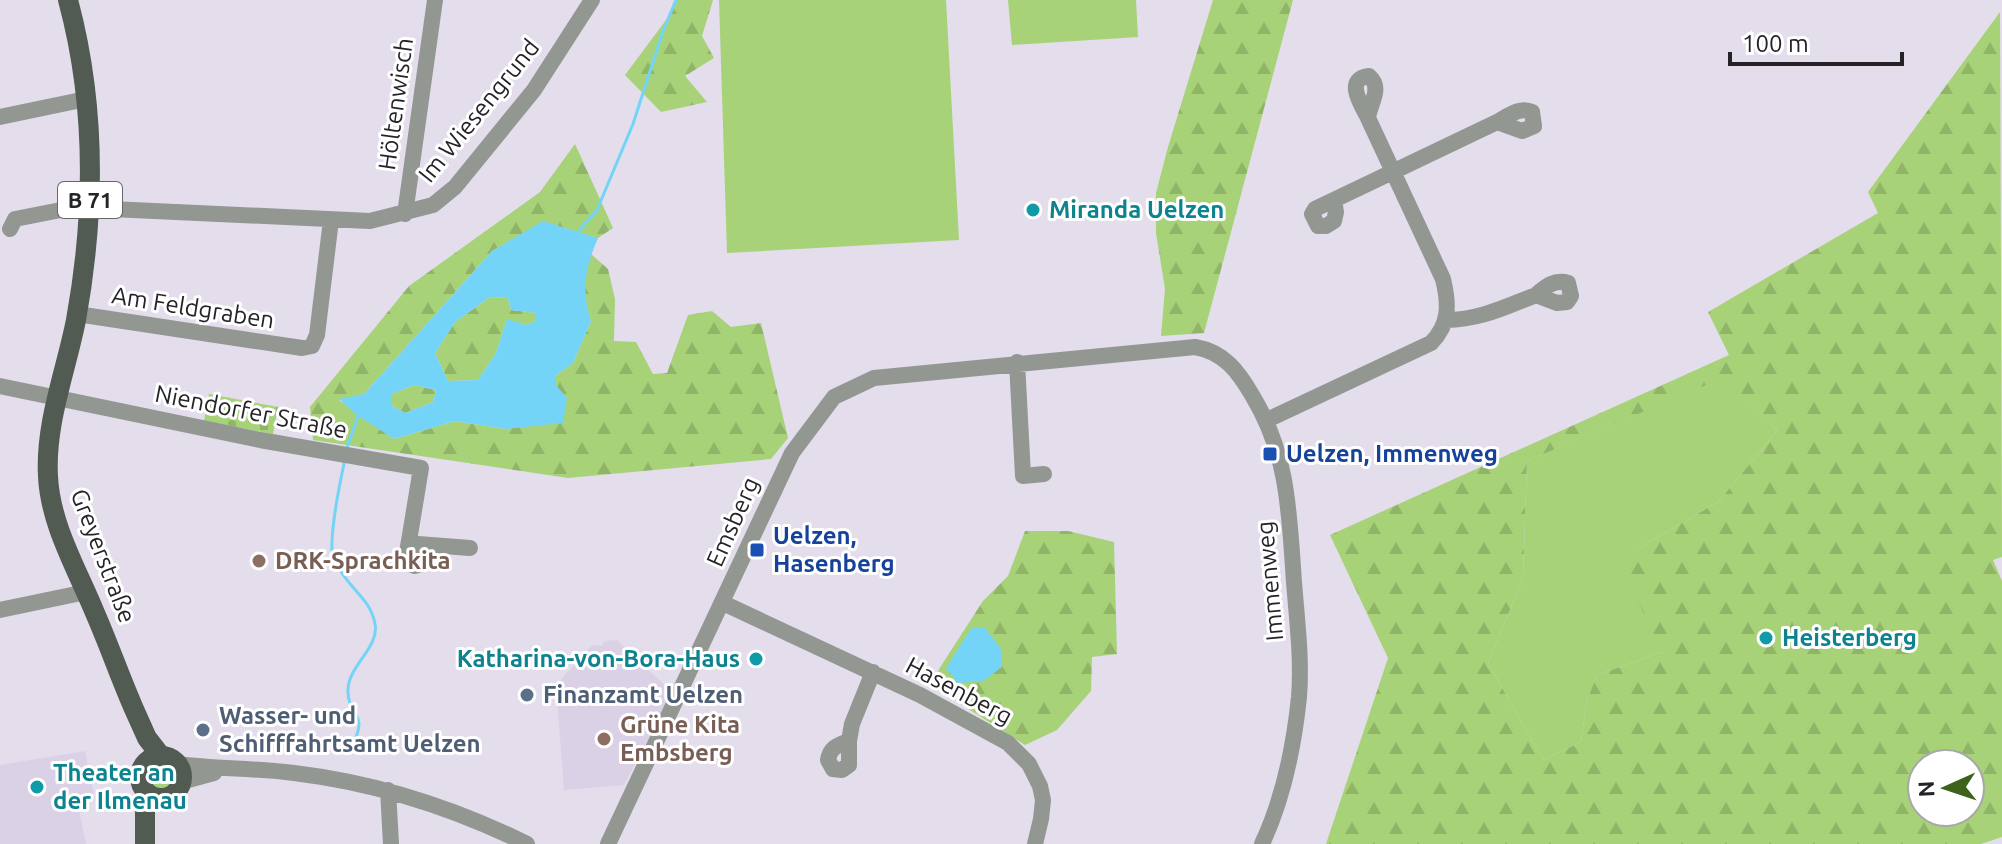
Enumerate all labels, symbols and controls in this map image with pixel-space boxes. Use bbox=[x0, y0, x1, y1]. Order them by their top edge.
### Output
scale bar bbox=[1730, 16, 1902, 66]
text: 100 m bbox=[1742, 30, 1809, 57]
street label: Im Wiesengrund bbox=[413, 34, 544, 188]
street label: Höltenwisch bbox=[373, 36, 418, 172]
road number: B 71 bbox=[58, 182, 122, 218]
place label: Miranda Uelzen bbox=[1049, 196, 1224, 223]
marker: Miranda Uelzen bbox=[1024, 201, 1042, 219]
street label: Am Feldgraben bbox=[110, 281, 276, 334]
street label: Niendorfer Straße bbox=[153, 380, 349, 443]
place label: Uelzen, Immenweg bbox=[1286, 440, 1498, 467]
marker: Uelzen, Immenweg bbox=[1261, 445, 1279, 463]
street label: Emsberg bbox=[701, 473, 764, 571]
street label: Greyerstraße bbox=[66, 485, 141, 627]
street label: Immenweg bbox=[1251, 520, 1288, 642]
place label: Uelzen, Hasenberg bbox=[773, 522, 895, 577]
marker: Uelzen, Hasenberg bbox=[748, 541, 766, 559]
place label: DRK-Sprachkita bbox=[275, 547, 451, 574]
marker: DRK-Sprachkita bbox=[250, 552, 268, 570]
place label: Heisterberg bbox=[1782, 624, 1917, 651]
marker: Heisterberg bbox=[1757, 629, 1775, 647]
place label: Katharina-von-Bora-Haus bbox=[457, 645, 740, 672]
marker: Katharina-von-Bora-Haus bbox=[747, 650, 765, 668]
street label: Hasenberg bbox=[901, 651, 1017, 730]
place label: Finanzamt Uelzen bbox=[543, 681, 743, 708]
marker: Finanzamt Uelzen bbox=[518, 686, 536, 704]
place label: Wasser- und Schifffahrtsamt Uelzen bbox=[219, 702, 481, 757]
place label: Grüne Kita Embsberg bbox=[620, 711, 740, 766]
marker: Wasser- und Schifffahrtsamt Uelzen bbox=[194, 721, 212, 739]
marker: Grüne Kita Embsberg bbox=[595, 730, 613, 748]
north arrow bbox=[1906, 748, 1986, 828]
place label: Theater an der Ilmenau bbox=[53, 759, 187, 814]
marker: Theater an der Ilmenau bbox=[28, 778, 46, 796]
text: N bbox=[1913, 780, 1938, 798]

